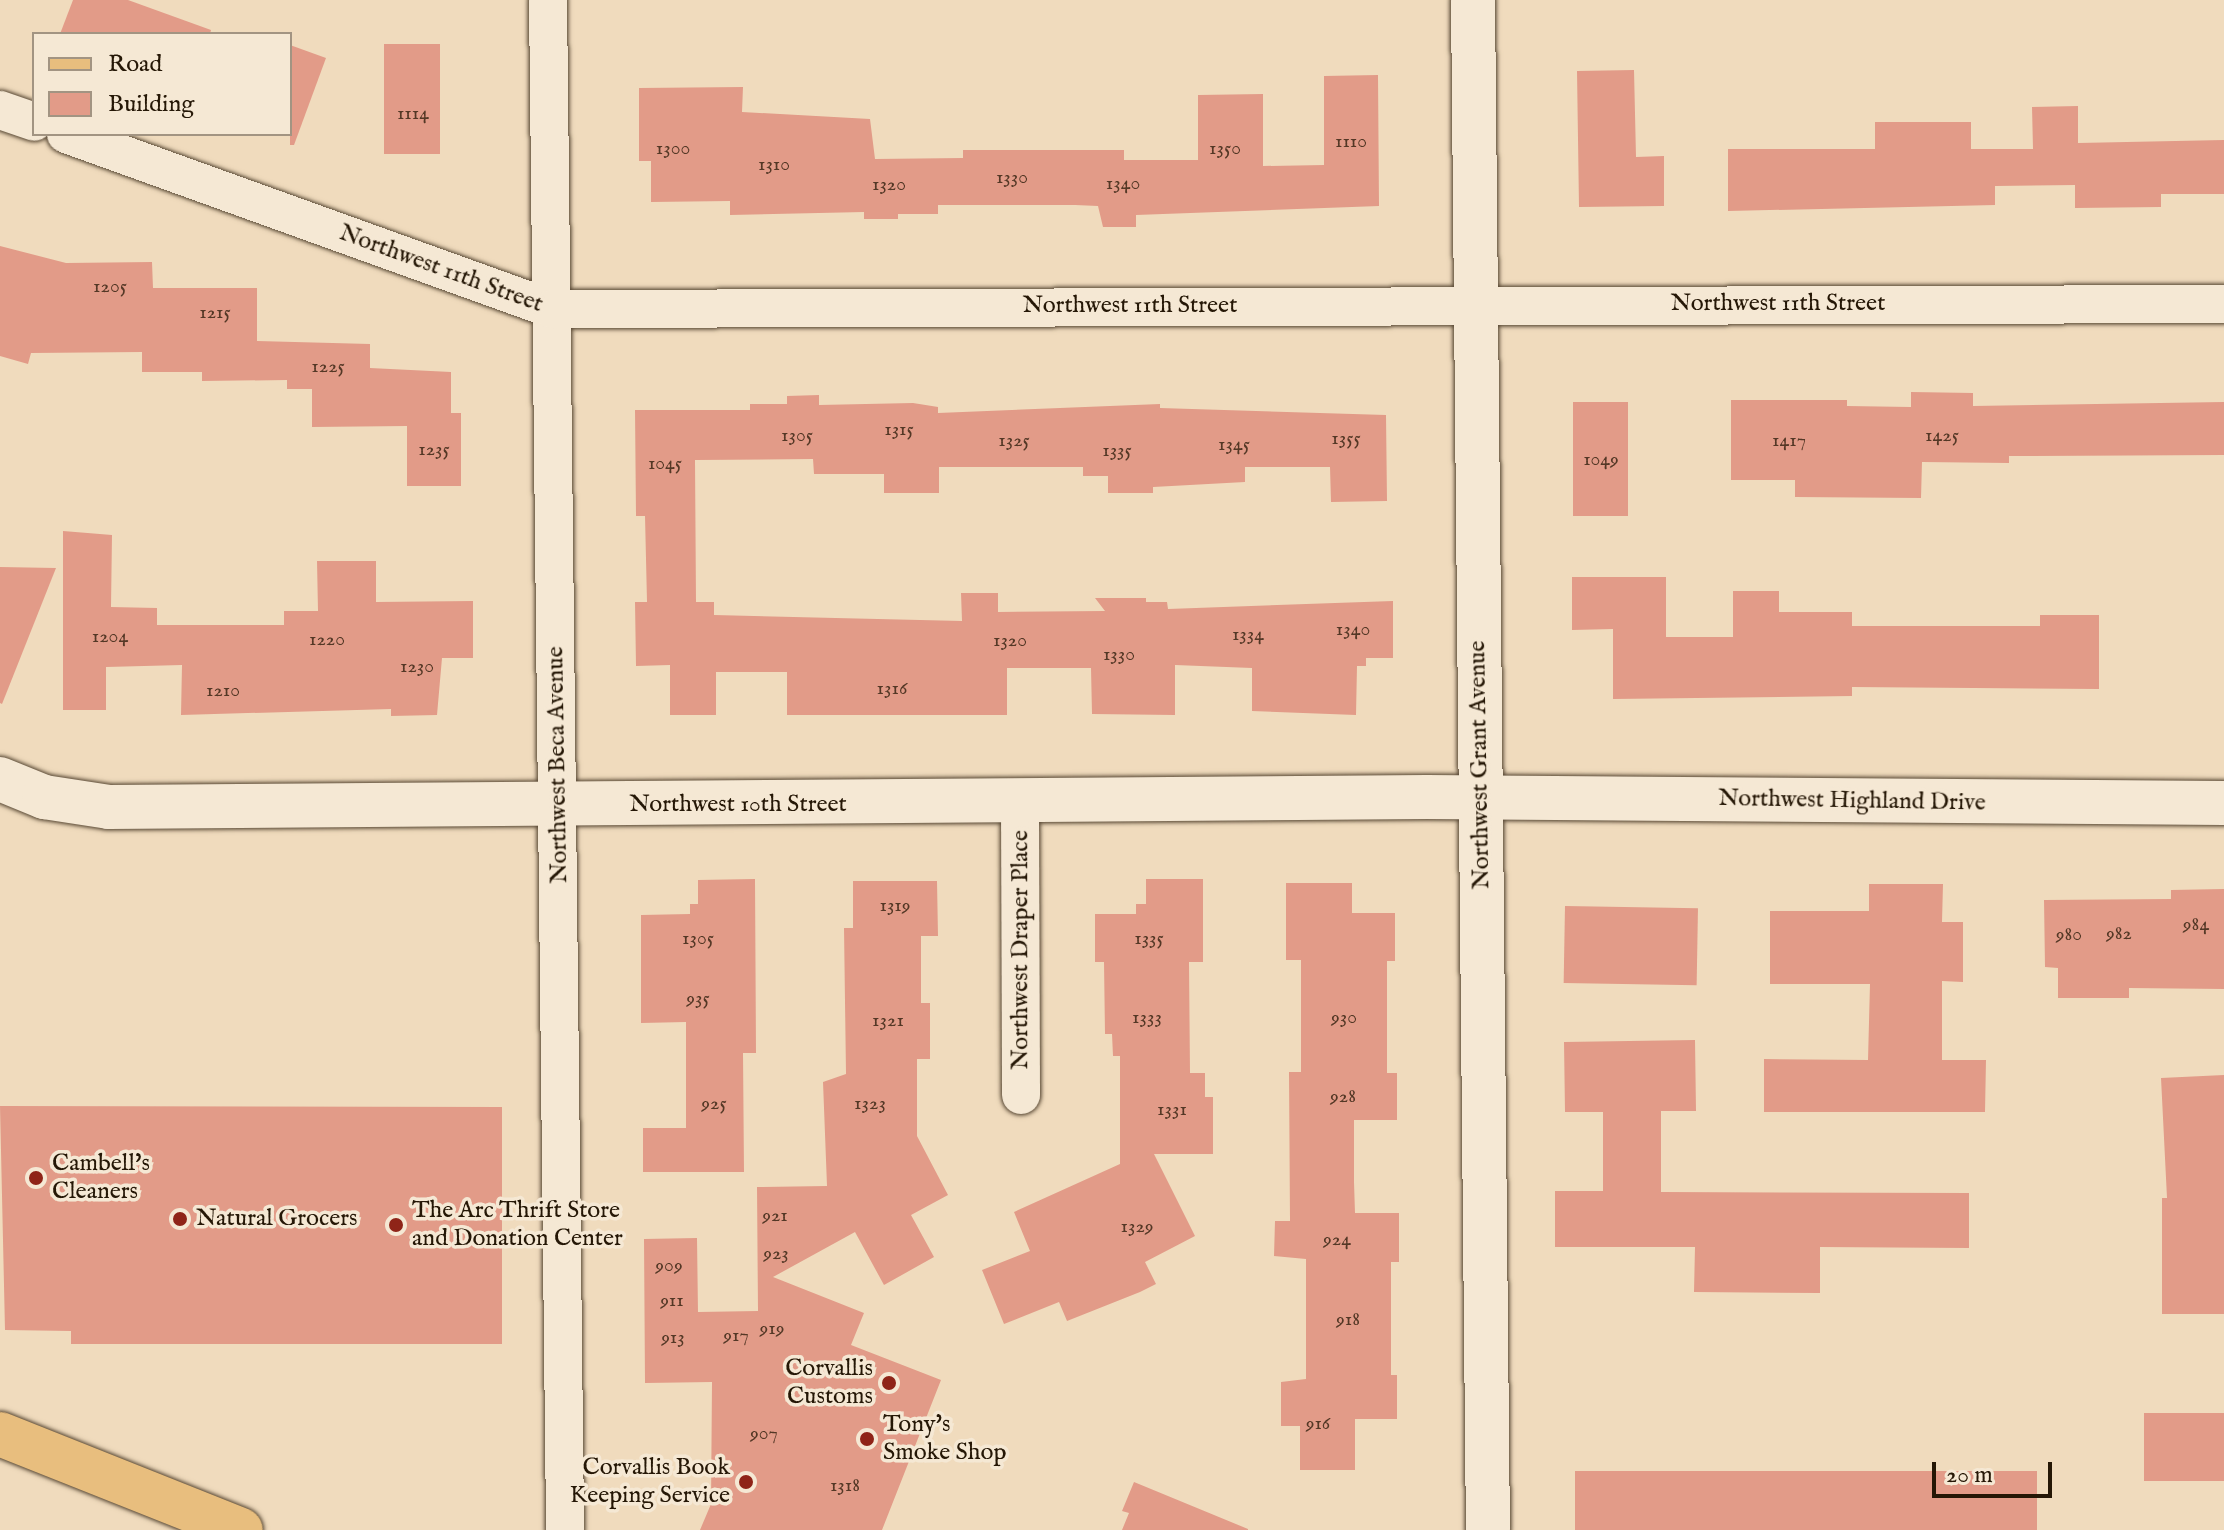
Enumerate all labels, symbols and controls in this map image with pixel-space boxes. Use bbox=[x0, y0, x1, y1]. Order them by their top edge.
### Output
legend bbox=[32, 32, 292, 136]
text: Road bbox=[108, 49, 162, 80]
text: Building bbox=[108, 89, 194, 120]
house number: 1114 bbox=[397, 101, 429, 125]
house number: 1110 bbox=[1335, 129, 1367, 153]
house number: 1300 bbox=[656, 136, 690, 160]
house number: 1350 bbox=[1209, 136, 1241, 160]
house number: 1310 bbox=[758, 152, 790, 176]
house number: 1330 bbox=[996, 165, 1028, 189]
house number: 1340 bbox=[1106, 171, 1140, 195]
house number: 1320 bbox=[872, 172, 906, 196]
street label: Northwest 11th Street bbox=[335, 219, 547, 319]
house number: 1205 bbox=[93, 274, 127, 298]
street label: Northwest 11th Street bbox=[1671, 290, 1885, 318]
street label: Northwest 11th Street bbox=[1023, 292, 1237, 320]
house number: 1215 bbox=[199, 300, 231, 324]
house number: 1225 bbox=[311, 354, 345, 378]
house number: 1315 bbox=[884, 417, 914, 441]
house number: 1305 bbox=[781, 423, 813, 447]
house number: 1425 bbox=[1925, 423, 1959, 447]
house number: 1355 bbox=[1331, 426, 1361, 450]
house number: 1325 bbox=[998, 428, 1030, 452]
house number: 1417 bbox=[1772, 428, 1806, 452]
house number: 1345 bbox=[1218, 432, 1250, 456]
house number: 1235 bbox=[418, 437, 450, 461]
house number: 1335 bbox=[1102, 438, 1132, 462]
house number: 1049 bbox=[1583, 447, 1619, 471]
house number: 1045 bbox=[648, 451, 682, 475]
house number: 1340 bbox=[1336, 617, 1370, 641]
house number: 1334 bbox=[1232, 622, 1264, 646]
house number: 1204 bbox=[92, 624, 128, 648]
house number: 1220 bbox=[309, 627, 345, 651]
house number: 1320 bbox=[993, 628, 1027, 652]
street label: Northwest Grant Avenue bbox=[1463, 640, 1497, 890]
house number: 1330 bbox=[1103, 642, 1135, 666]
street label: Northwest Beca Avenue bbox=[542, 646, 574, 884]
house number: 1230 bbox=[400, 654, 434, 678]
house number: 1316 bbox=[877, 676, 907, 700]
house number: 1210 bbox=[206, 678, 240, 702]
street label: Northwest Highland Drive bbox=[1718, 784, 1986, 818]
street label: Northwest 10th Street bbox=[629, 791, 847, 819]
street label: Northwest Draper Place bbox=[1007, 830, 1035, 1070]
house number: 1319 bbox=[879, 893, 911, 917]
house number: 984 bbox=[2183, 912, 2209, 936]
house number: 982 bbox=[2106, 921, 2132, 945]
house number: 980 bbox=[2056, 922, 2082, 946]
house number: 1305 bbox=[682, 926, 714, 950]
house number: 1335 bbox=[1134, 926, 1164, 950]
house number: 935 bbox=[686, 986, 710, 1010]
house number: 1333 bbox=[1132, 1005, 1162, 1029]
house number: 930 bbox=[1331, 1005, 1357, 1029]
house number: 1321 bbox=[872, 1008, 904, 1032]
house number: 928 bbox=[1330, 1084, 1356, 1108]
house number: 925 bbox=[701, 1091, 727, 1115]
house number: 1323 bbox=[854, 1091, 886, 1115]
house number: 1331 bbox=[1157, 1097, 1187, 1121]
place label: Cambell's Cleaners bbox=[52, 1150, 150, 1206]
marker: Cambell's Cleaners bbox=[27, 1169, 45, 1187]
place label: The Arc Thrift Store and Donation Center bbox=[412, 1197, 623, 1253]
house number: 921 bbox=[762, 1203, 788, 1227]
place label: Natural Grocers bbox=[196, 1205, 358, 1233]
marker: Natural Grocers bbox=[171, 1210, 189, 1228]
house number: 1329 bbox=[1120, 1214, 1154, 1238]
marker: The Arc Thrift Store and Donation Center bbox=[387, 1216, 405, 1234]
house number: 924 bbox=[1323, 1227, 1351, 1251]
house number: 923 bbox=[763, 1241, 789, 1265]
house number: 909 bbox=[655, 1253, 683, 1277]
house number: 911 bbox=[660, 1288, 684, 1312]
house number: 918 bbox=[1336, 1307, 1360, 1331]
house number: 919 bbox=[760, 1316, 784, 1340]
house number: 917 bbox=[723, 1323, 749, 1347]
house number: 913 bbox=[661, 1325, 685, 1349]
place label: Corvallis Customs bbox=[785, 1355, 873, 1411]
marker: Corvallis Customs bbox=[880, 1374, 898, 1392]
place label: Tony's Smoke Shop bbox=[883, 1411, 1006, 1467]
house number: 916 bbox=[1306, 1411, 1330, 1435]
house number: 907 bbox=[750, 1421, 778, 1445]
marker: Tony's Smoke Shop bbox=[858, 1430, 876, 1448]
scale bar bbox=[1936, 1446, 2056, 1496]
place label: Corvallis Book Keeping Service bbox=[570, 1454, 730, 1510]
text: 20 m bbox=[1946, 1460, 1993, 1491]
marker: Corvallis Book Keeping Service bbox=[737, 1473, 755, 1491]
house number: 1318 bbox=[830, 1473, 860, 1497]

